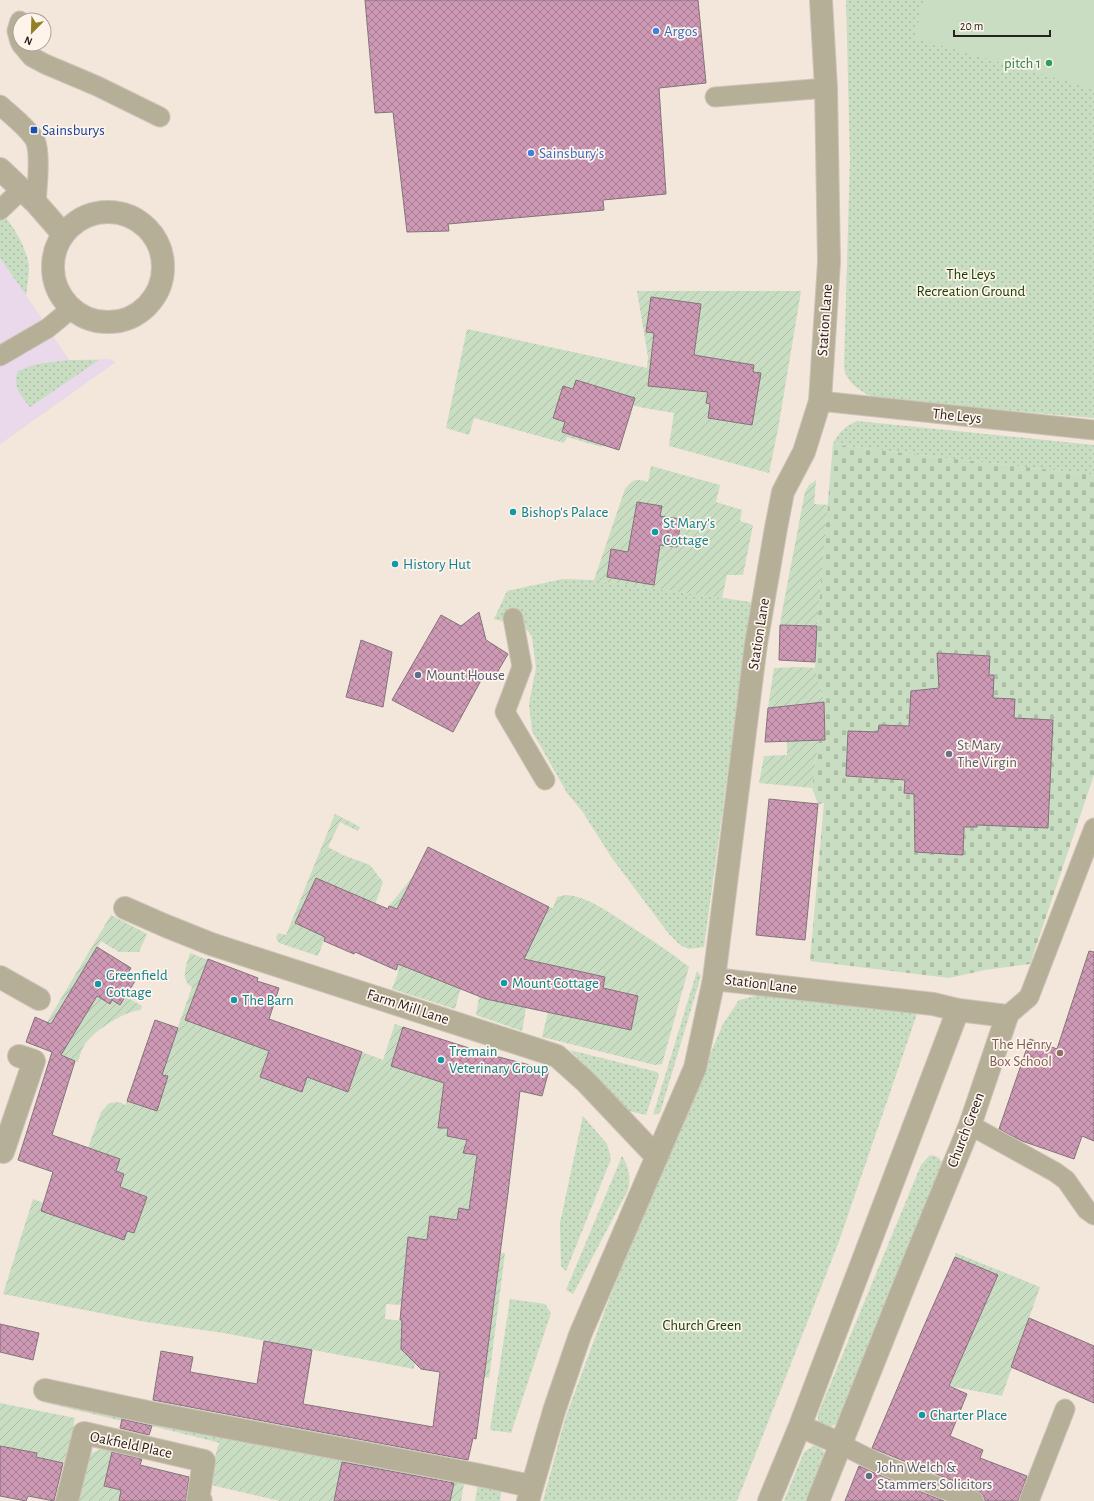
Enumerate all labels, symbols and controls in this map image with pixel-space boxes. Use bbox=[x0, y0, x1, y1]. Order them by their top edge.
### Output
north arrow bbox=[12, 12, 52, 52]
scale bar bbox=[954, 12, 1050, 38]
text: 20 m bbox=[960, 20, 983, 32]
place label: Argos bbox=[664, 24, 698, 39]
marker: Argos bbox=[651, 26, 661, 36]
text: N bbox=[23, 34, 34, 47]
place label: pitch 1 bbox=[1004, 56, 1041, 71]
marker: pitch 1 bbox=[1044, 58, 1054, 68]
place label: Sainsburys bbox=[42, 123, 105, 138]
marker: Sainsburys bbox=[29, 125, 39, 135]
place label: Sainsbury's bbox=[539, 146, 604, 161]
marker: Sainsbury's bbox=[526, 148, 536, 158]
park label: The Leys Recreation Ground bbox=[917, 267, 1026, 299]
street label: Station Lane bbox=[815, 283, 835, 357]
street label: The Leys bbox=[932, 406, 982, 426]
place label: Bishop's Palace bbox=[521, 505, 608, 520]
marker: Bishop's Palace bbox=[508, 507, 518, 517]
place label: St Mary's Cottage bbox=[663, 516, 715, 548]
marker: St Mary's Cottage bbox=[650, 527, 660, 537]
place label: History Hut bbox=[403, 557, 471, 572]
marker: History Hut bbox=[390, 559, 400, 569]
street label: Station Lane bbox=[746, 597, 772, 671]
place label: Mount House bbox=[426, 668, 505, 683]
marker: Mount House bbox=[413, 670, 423, 680]
place label: St Mary The Virgin bbox=[957, 738, 1017, 770]
marker: St Mary The Virgin bbox=[944, 749, 954, 759]
place label: Greenfield Cottage bbox=[106, 968, 168, 1000]
street label: Station Lane bbox=[724, 972, 798, 996]
place label: Mount Cottage bbox=[512, 976, 599, 991]
marker: Mount Cottage bbox=[499, 978, 509, 988]
marker: Greenfield Cottage bbox=[93, 979, 103, 989]
street label: Farm Mill Lane bbox=[365, 987, 451, 1027]
place label: The Barn bbox=[242, 993, 294, 1008]
marker: The Barn bbox=[229, 995, 239, 1005]
place label: The Henry Box School bbox=[989, 1037, 1053, 1069]
place label: Tremain Veterinary Group bbox=[449, 1044, 548, 1076]
marker: The Henry Box School bbox=[1055, 1048, 1065, 1058]
marker: Tremain Veterinary Group bbox=[436, 1055, 446, 1065]
street label: Church Green bbox=[945, 1090, 987, 1170]
park label: Church Green bbox=[662, 1318, 742, 1333]
place label: Charter Place bbox=[930, 1408, 1007, 1423]
marker: Charter Place bbox=[917, 1410, 927, 1420]
street label: Oakfield Place bbox=[89, 1429, 174, 1461]
place label: John Welch & Stammers Solicitors bbox=[877, 1460, 992, 1492]
marker: John Welch & Stammers Solicitors bbox=[864, 1471, 874, 1481]

